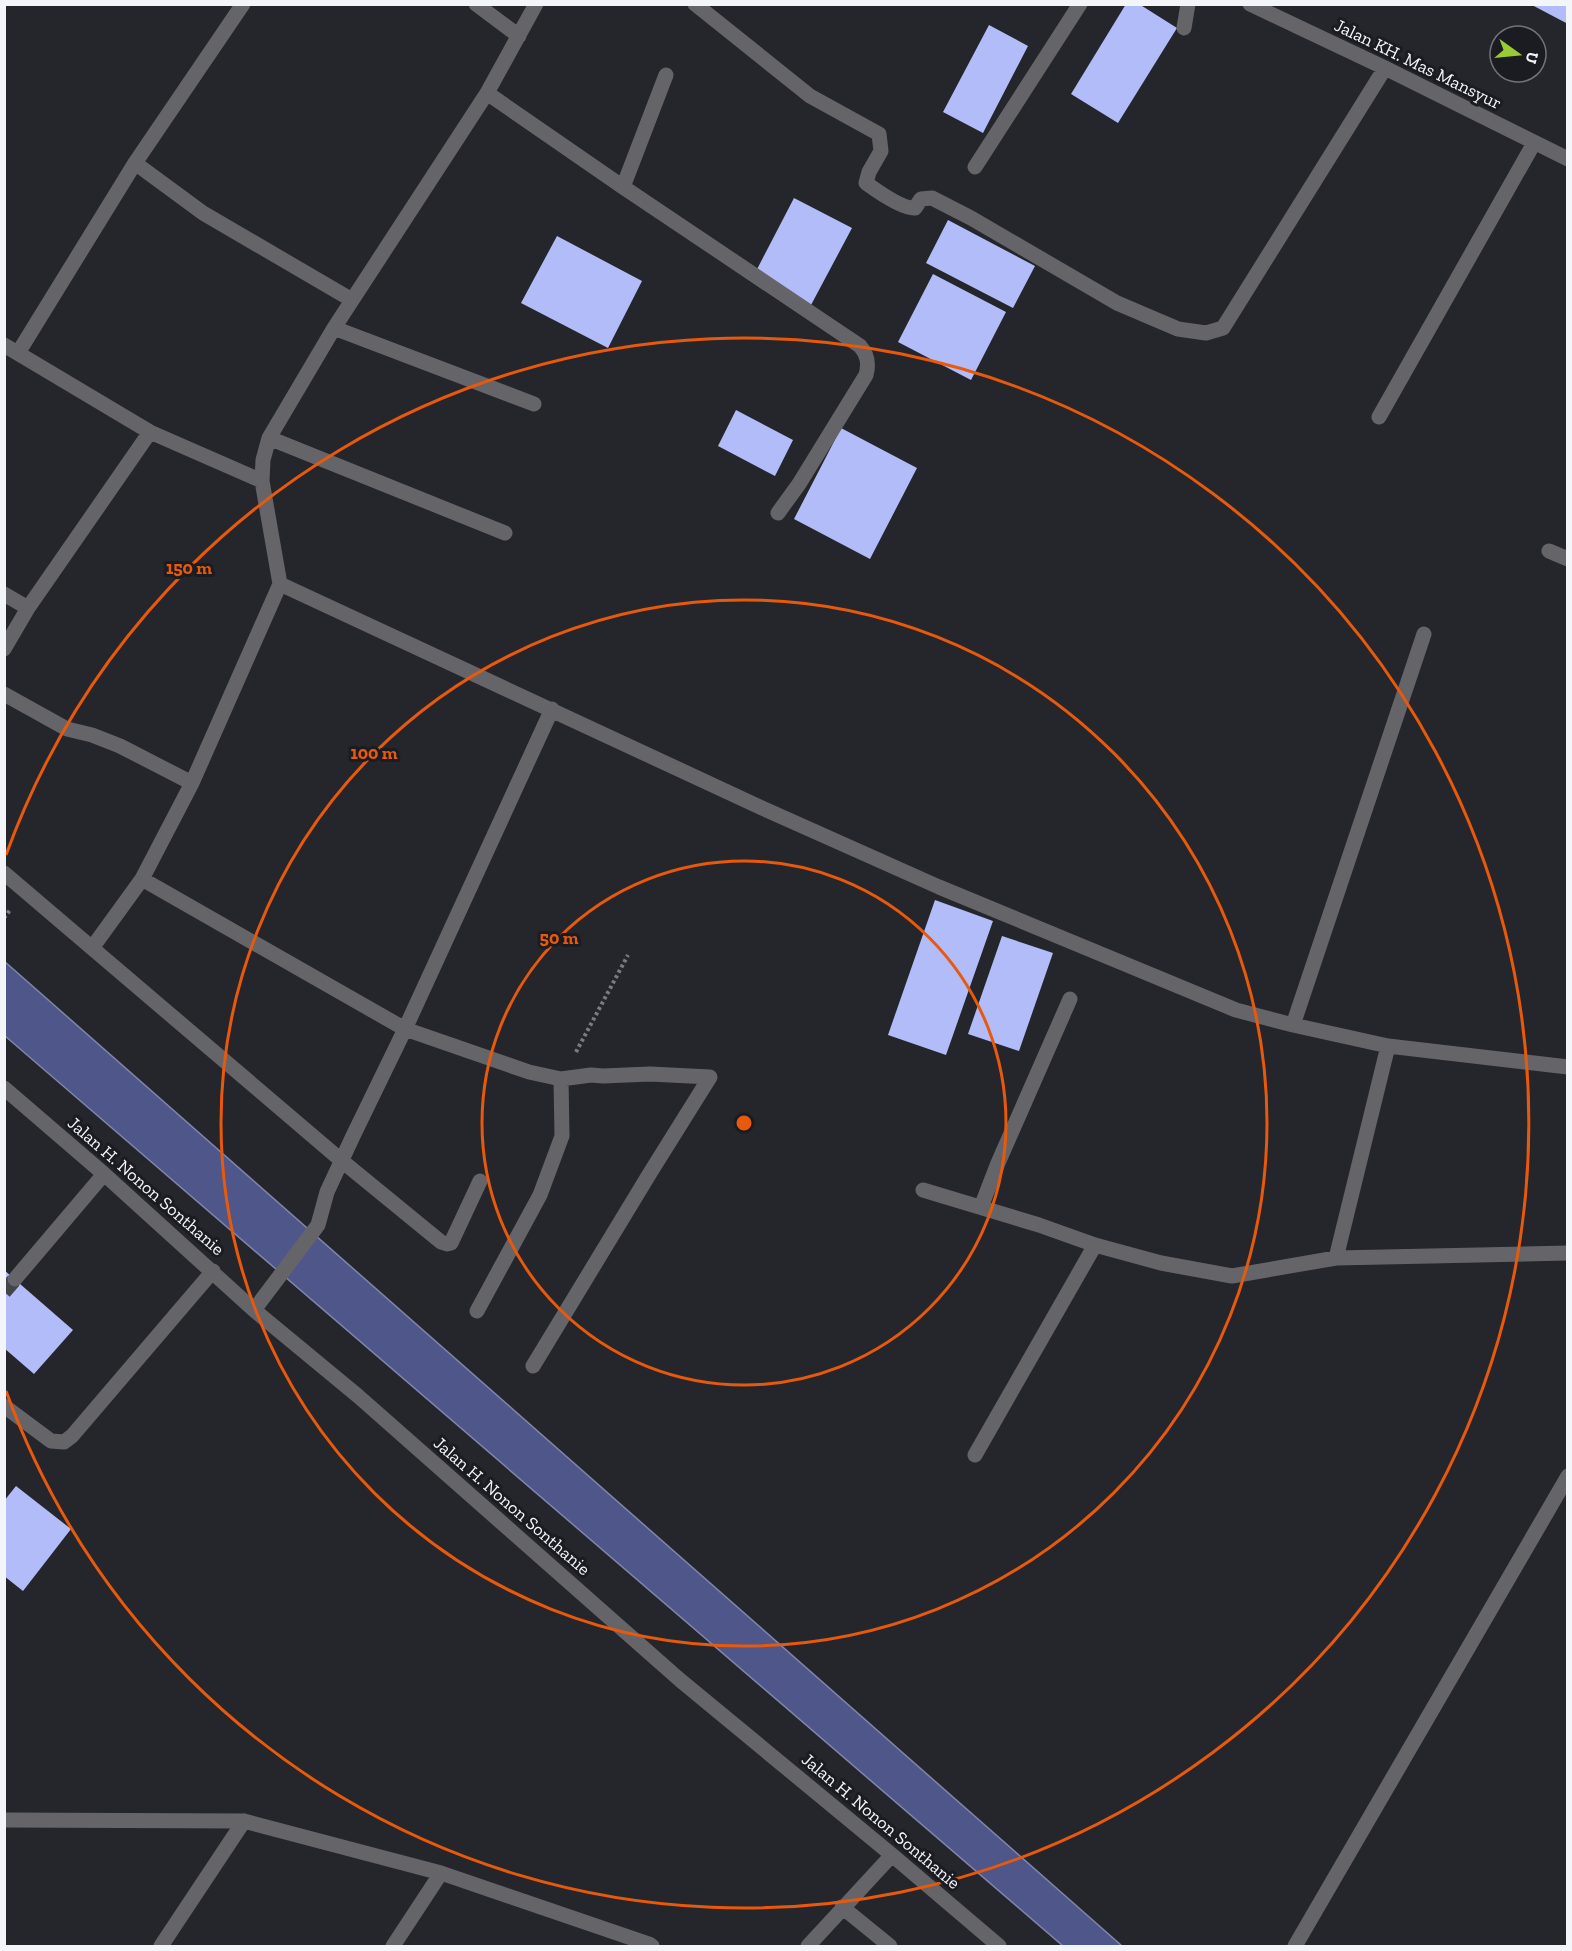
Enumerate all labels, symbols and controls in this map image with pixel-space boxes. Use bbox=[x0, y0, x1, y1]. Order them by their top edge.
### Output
street label: Jalan KH. Mas Mansyur bbox=[1331, 14, 1505, 114]
north arrow bbox=[1488, 24, 1548, 84]
text: U bbox=[1521, 50, 1543, 66]
text: 150 m bbox=[166, 557, 212, 579]
text: 100 m bbox=[350, 742, 398, 764]
text: 50 m bbox=[540, 927, 579, 949]
street label: Jalan H. Nonon Sonthanie bbox=[63, 1112, 229, 1260]
centre of rings bbox=[734, 1113, 754, 1133]
street label: Jalan H. Nonon Sonthanie bbox=[429, 1432, 595, 1580]
street label: Jalan H. Nonon Sonthanie bbox=[797, 1748, 965, 1894]

